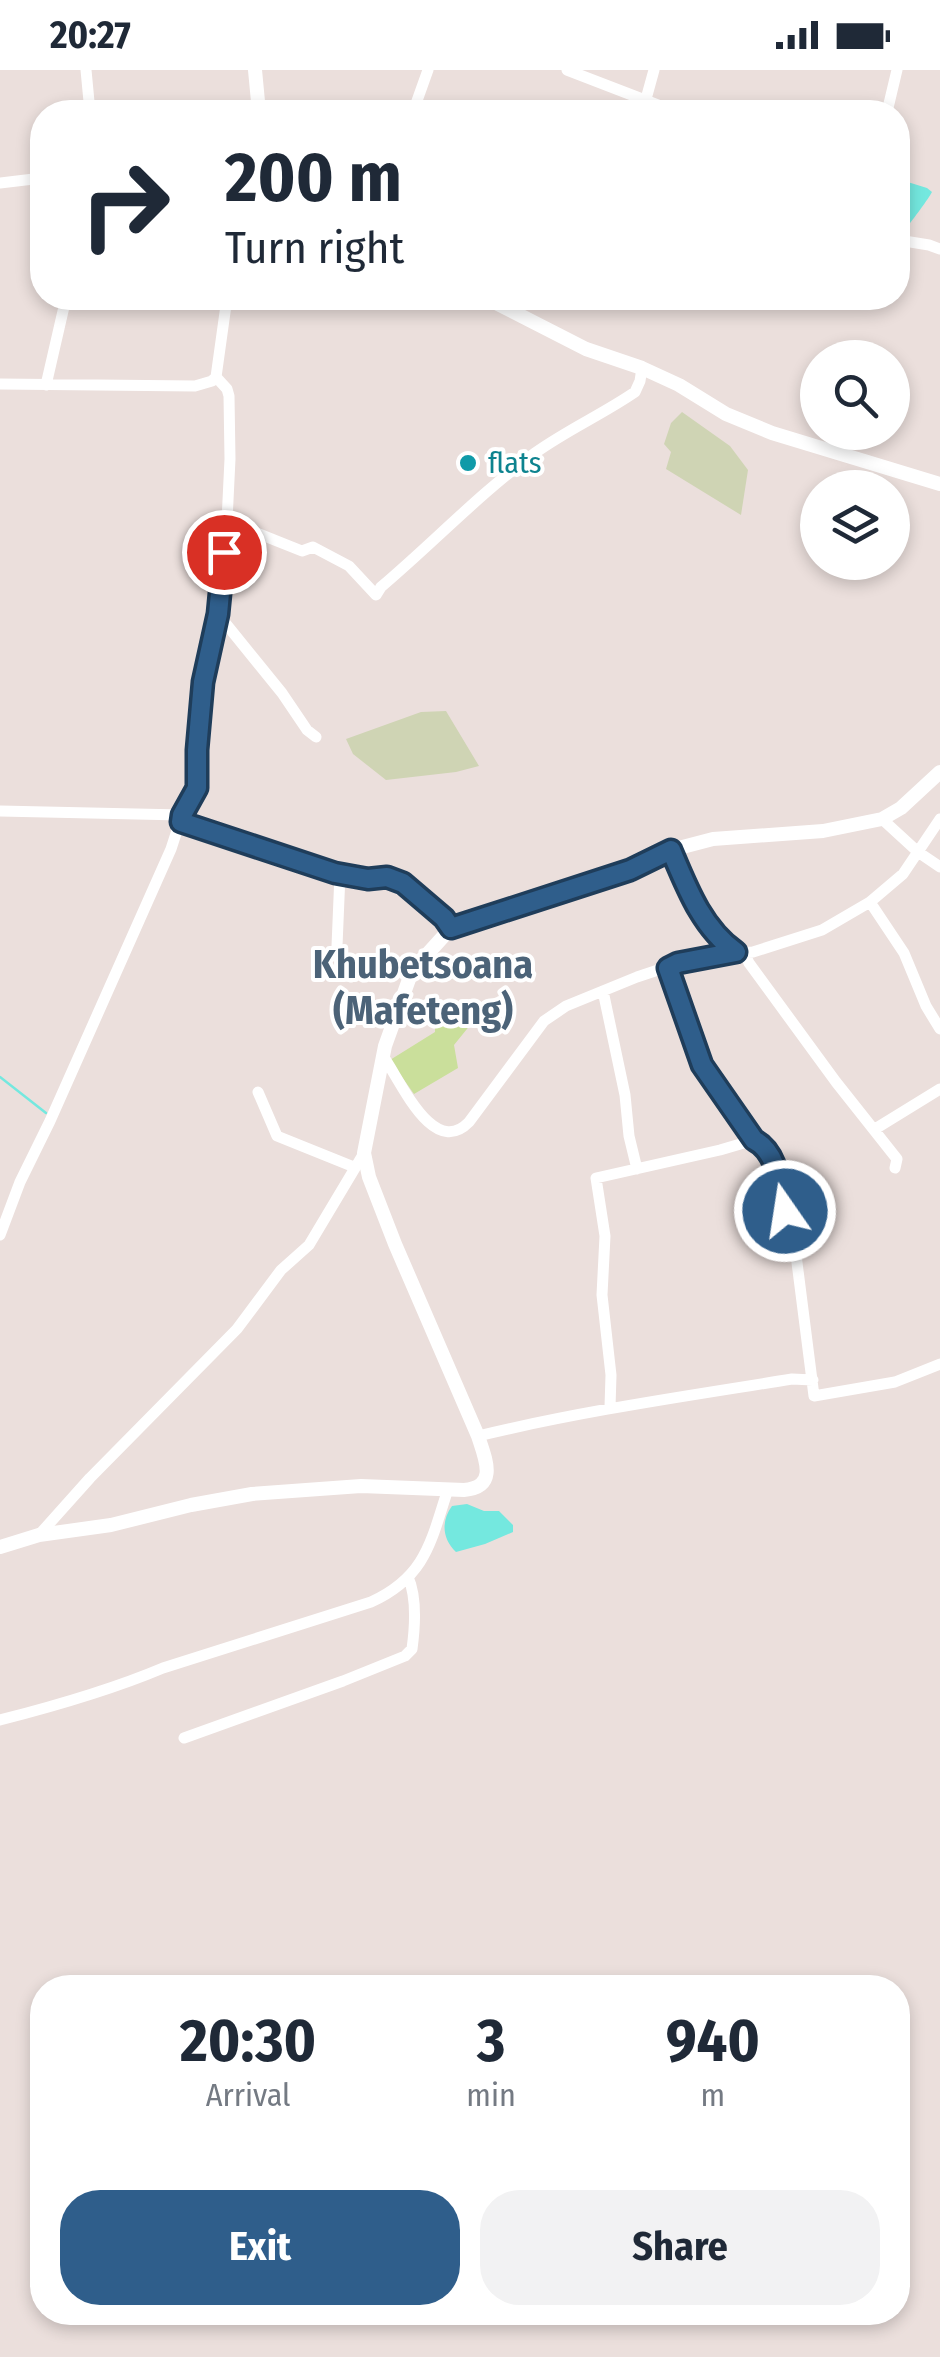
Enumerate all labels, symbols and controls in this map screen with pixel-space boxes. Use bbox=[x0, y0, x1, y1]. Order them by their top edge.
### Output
text: 20:27 bbox=[50, 12, 131, 58]
text: 200 m bbox=[225, 136, 402, 220]
icon: right bbox=[60, 140, 190, 270]
text: Turn right bbox=[225, 221, 404, 275]
map controls bbox=[800, 340, 910, 580]
button: search bbox=[800, 340, 910, 450]
place label: flats bbox=[488, 445, 542, 481]
marker: flats bbox=[457, 452, 479, 474]
button: layers bbox=[800, 470, 910, 580]
pin bbox=[182, 510, 267, 595]
icon: arrive bbox=[197, 525, 252, 580]
district label: Khubetsoana (Mafeteng) bbox=[313, 941, 533, 1035]
position arrow bbox=[733, 1159, 837, 1263]
text: 20:30 bbox=[180, 2005, 316, 2077]
text: 3 bbox=[477, 2005, 505, 2077]
text: 940 bbox=[666, 2005, 760, 2077]
text: Arrival bbox=[206, 2076, 291, 2114]
text: min bbox=[466, 2076, 516, 2114]
text: m bbox=[701, 2076, 725, 2114]
button: Exit bbox=[60, 2190, 460, 2305]
button: Share bbox=[480, 2190, 880, 2305]

